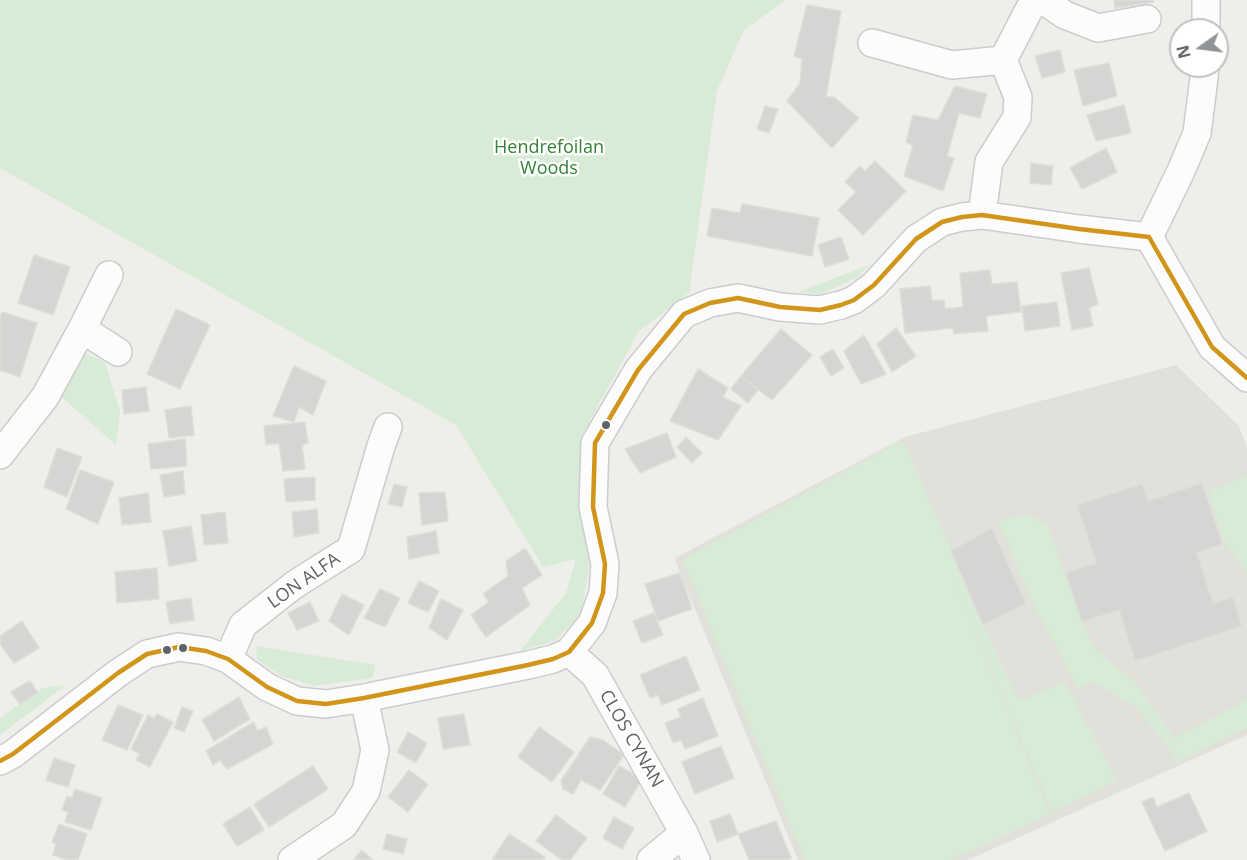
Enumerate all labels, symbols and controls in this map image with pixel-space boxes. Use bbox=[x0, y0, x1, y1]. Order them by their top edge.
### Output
north arrow bbox=[1169, 18, 1229, 78]
text: N bbox=[1171, 43, 1196, 61]
park label: Hendrefoilan Woods bbox=[494, 137, 604, 180]
unlabelled marker bbox=[600, 419, 612, 431]
street label: LON ALFA bbox=[264, 548, 344, 614]
unlabelled marker bbox=[177, 642, 189, 654]
unlabelled marker bbox=[161, 644, 173, 656]
street label: CLOS CYNAN bbox=[594, 686, 668, 792]

